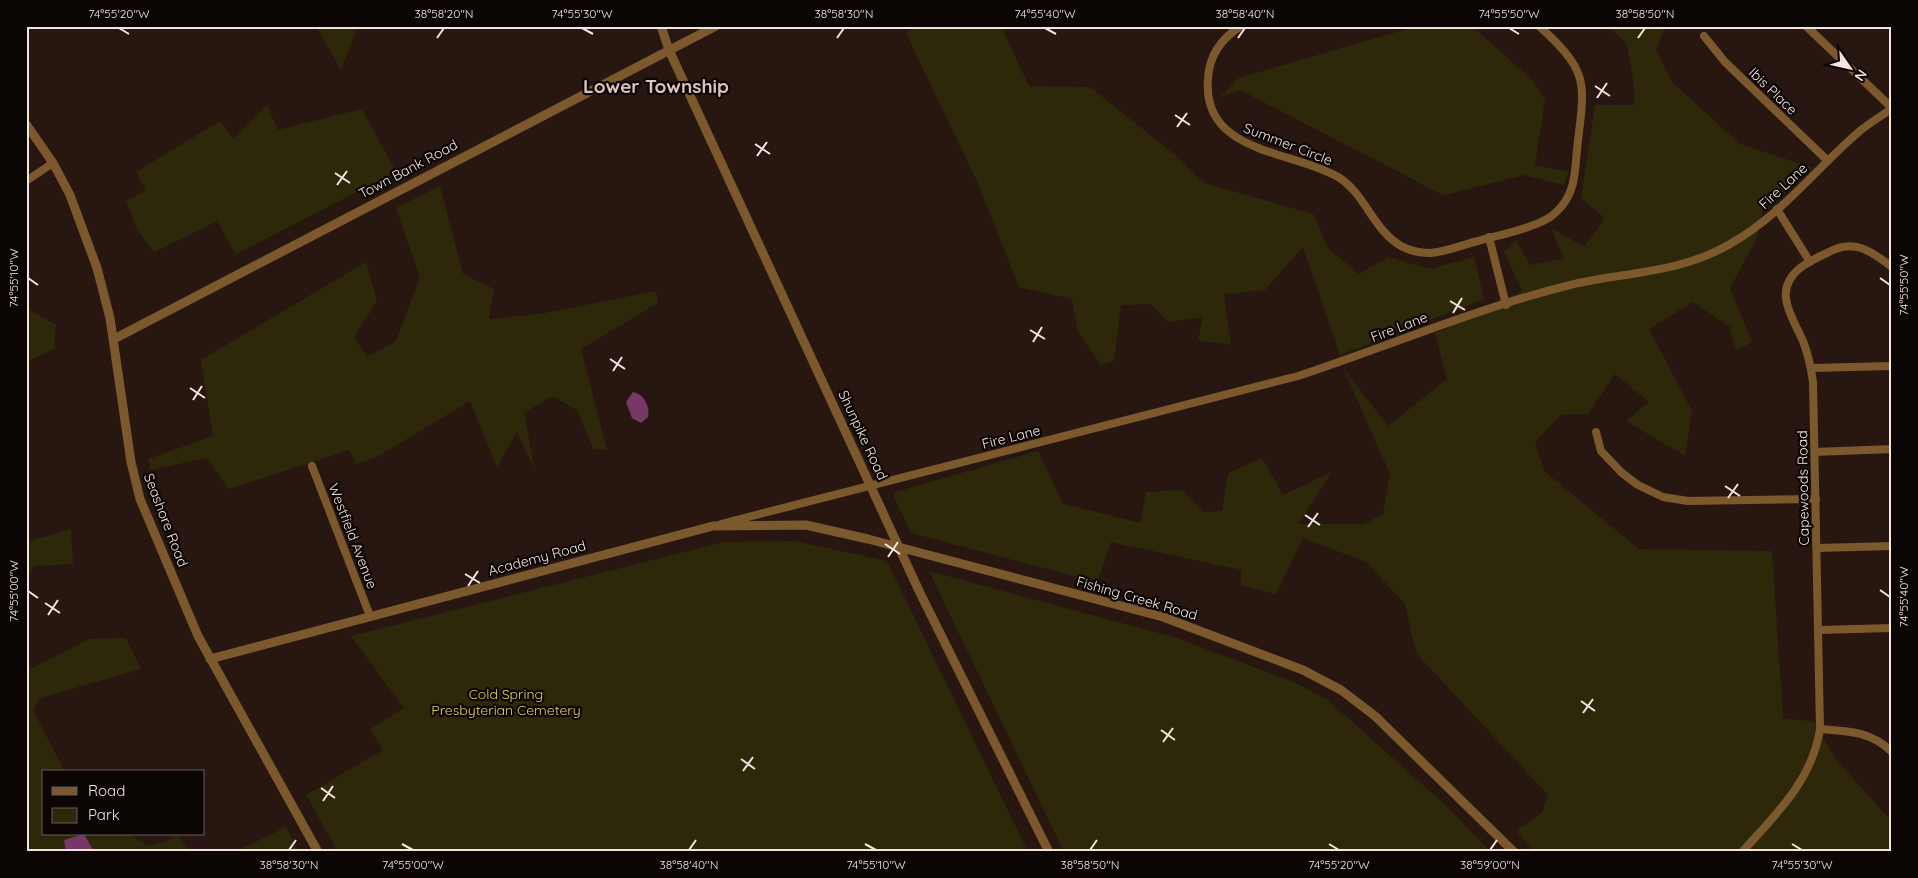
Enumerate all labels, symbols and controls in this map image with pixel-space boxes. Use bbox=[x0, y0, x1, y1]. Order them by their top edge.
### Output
text: 74°55'20"W bbox=[88, 6, 150, 21]
text: 38°58'20"N bbox=[414, 6, 474, 21]
text: 74°55'30"W bbox=[552, 6, 613, 21]
text: 38°58'30"N bbox=[815, 6, 873, 21]
text: 74°55'40"W bbox=[1014, 6, 1076, 21]
text: 38°58'40"N bbox=[1216, 6, 1274, 21]
text: 74°55'50"W bbox=[1478, 6, 1540, 21]
text: 38°58'50"N bbox=[1615, 6, 1675, 21]
north arrow bbox=[1826, 42, 1876, 92]
street label: Ibis Place bbox=[1745, 63, 1801, 119]
text: N bbox=[1850, 66, 1871, 85]
district label: Lower Township bbox=[583, 74, 729, 98]
street label: Summer Circle bbox=[1241, 119, 1335, 169]
street label: Town Bank Road bbox=[355, 135, 461, 203]
street label: Fire Lane bbox=[1755, 159, 1811, 213]
text: 74°55'10"W bbox=[6, 248, 21, 308]
text: 74°55'50"W bbox=[1896, 254, 1911, 316]
street label: Fire Lane bbox=[1368, 308, 1430, 346]
street label: Shunpike Road bbox=[834, 387, 892, 483]
street label: Fire Lane bbox=[980, 421, 1042, 453]
street label: Capewoods Road bbox=[1793, 430, 1813, 546]
street label: Seashore Road bbox=[140, 471, 192, 569]
street label: Westfield Avenue bbox=[325, 481, 381, 591]
street label: Academy Road bbox=[486, 536, 588, 580]
text: 74°55'00"W bbox=[6, 560, 21, 622]
text: 74°55'40"W bbox=[1896, 566, 1911, 628]
street label: Fishing Creek Road bbox=[1074, 572, 1200, 624]
park label: Cold Spring Presbyterian Cemetery bbox=[431, 685, 581, 719]
legend bbox=[42, 770, 205, 836]
text: Road bbox=[88, 781, 125, 800]
text: Park bbox=[88, 805, 120, 824]
text: 38°58'30"N bbox=[260, 857, 318, 872]
text: 74°55'00"W bbox=[382, 857, 444, 872]
text: 38°58'40"N bbox=[660, 857, 718, 872]
text: 74°55'10"W bbox=[846, 857, 906, 872]
text: 38°58'50"N bbox=[1060, 857, 1120, 872]
text: 74°55'20"W bbox=[1308, 857, 1370, 872]
text: 38°59'00"N bbox=[1460, 857, 1520, 872]
text: 74°55'30"W bbox=[1772, 857, 1833, 872]

